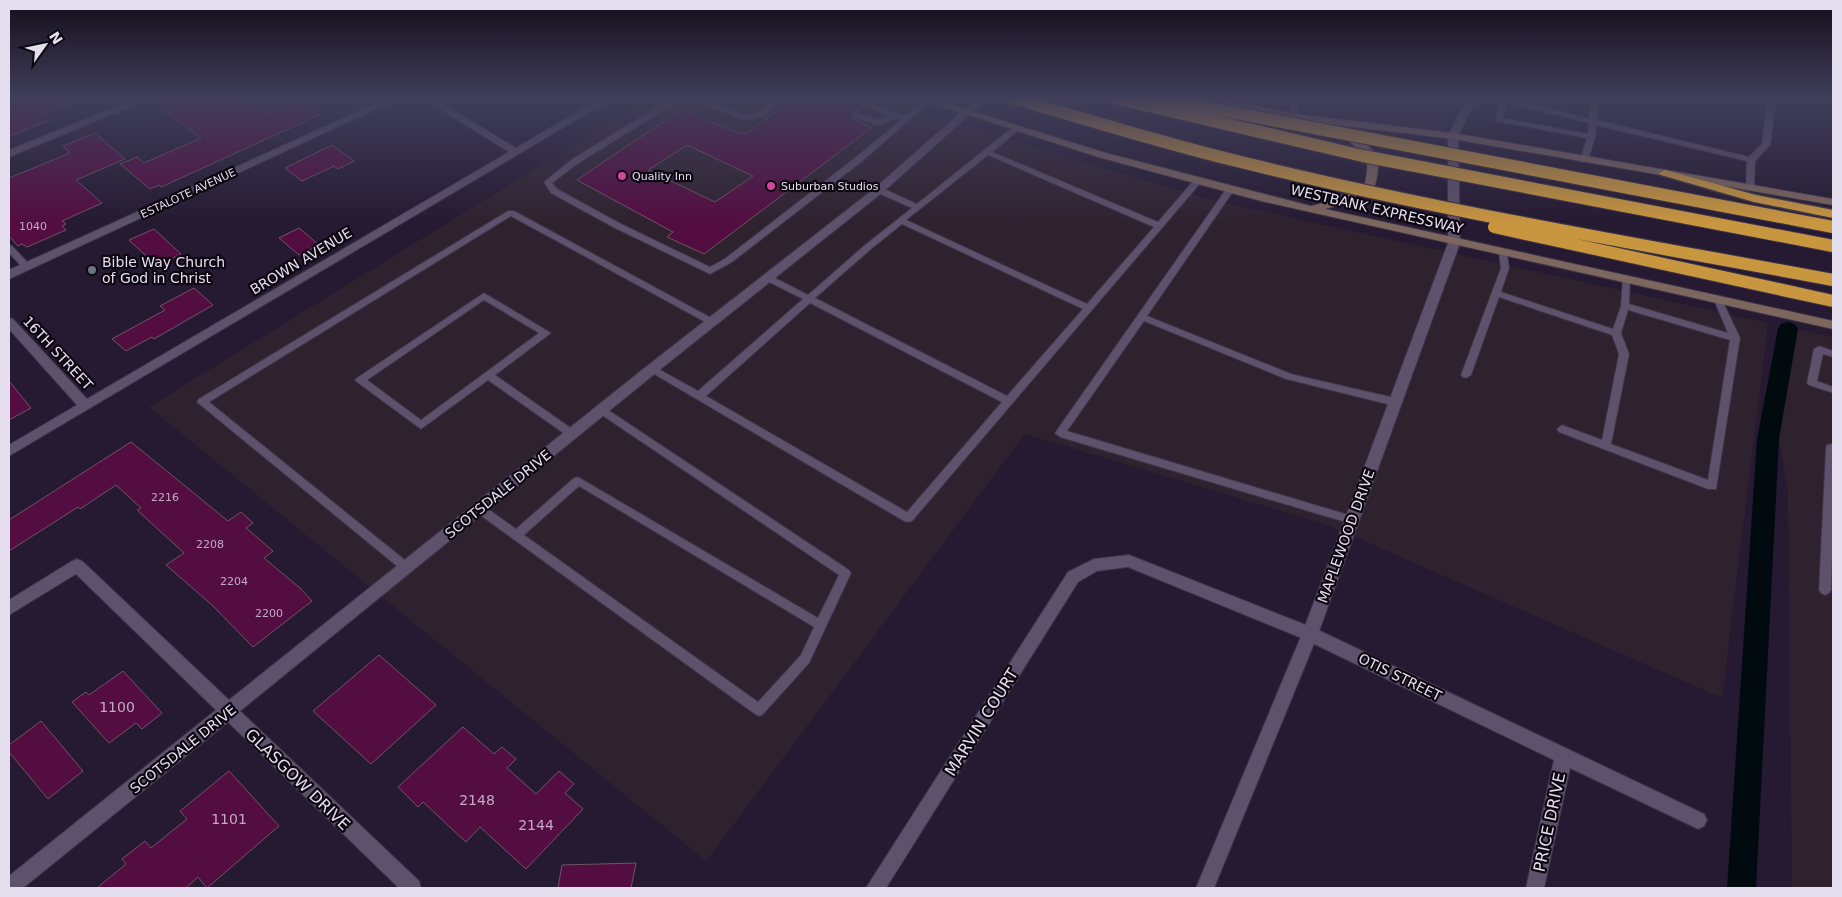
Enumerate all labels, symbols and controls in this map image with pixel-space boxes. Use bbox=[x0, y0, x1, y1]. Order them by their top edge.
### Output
north arrow bbox=[20, 20, 70, 70]
text: N bbox=[46, 29, 66, 47]
street label: ESTALOTE AVENUE bbox=[139, 166, 238, 221]
marker: Quality Inn bbox=[616, 170, 628, 182]
place label: Quality Inn bbox=[632, 170, 692, 183]
marker: Suburban Studios bbox=[765, 180, 777, 192]
place label: Suburban Studios bbox=[781, 180, 879, 193]
street label: WESTBANK EXPRESSWAY bbox=[1289, 181, 1465, 237]
house number: 1040 bbox=[19, 220, 47, 233]
street label: BROWN AVENUE bbox=[247, 224, 355, 298]
place label: Bible Way Church of God in Christ bbox=[102, 254, 225, 286]
marker: Bible Way Church of God in Christ bbox=[86, 264, 98, 276]
street label: 16TH STREET bbox=[20, 313, 96, 393]
street label: SCOTSDALE DRIVE bbox=[442, 446, 554, 542]
street label: MAPLEWOOD DRIVE bbox=[1314, 467, 1378, 605]
house number: 2216 bbox=[151, 491, 179, 504]
house number: 2208 bbox=[196, 538, 224, 551]
house number: 2204 bbox=[220, 575, 248, 588]
house number: 2200 bbox=[255, 607, 283, 620]
street label: OTIS STREET bbox=[1356, 650, 1445, 704]
street label: MARVIN COURT bbox=[941, 665, 1022, 779]
house number: 1100 bbox=[99, 699, 135, 715]
street label: SCOTSDALE DRIVE bbox=[127, 701, 239, 797]
street label: GLASGOW DRIVE bbox=[241, 725, 354, 834]
street label: PRICE DRIVE bbox=[1530, 771, 1569, 874]
house number: 2148 bbox=[459, 792, 495, 808]
house number: 1101 bbox=[211, 811, 247, 827]
house number: 2144 bbox=[518, 817, 554, 833]

